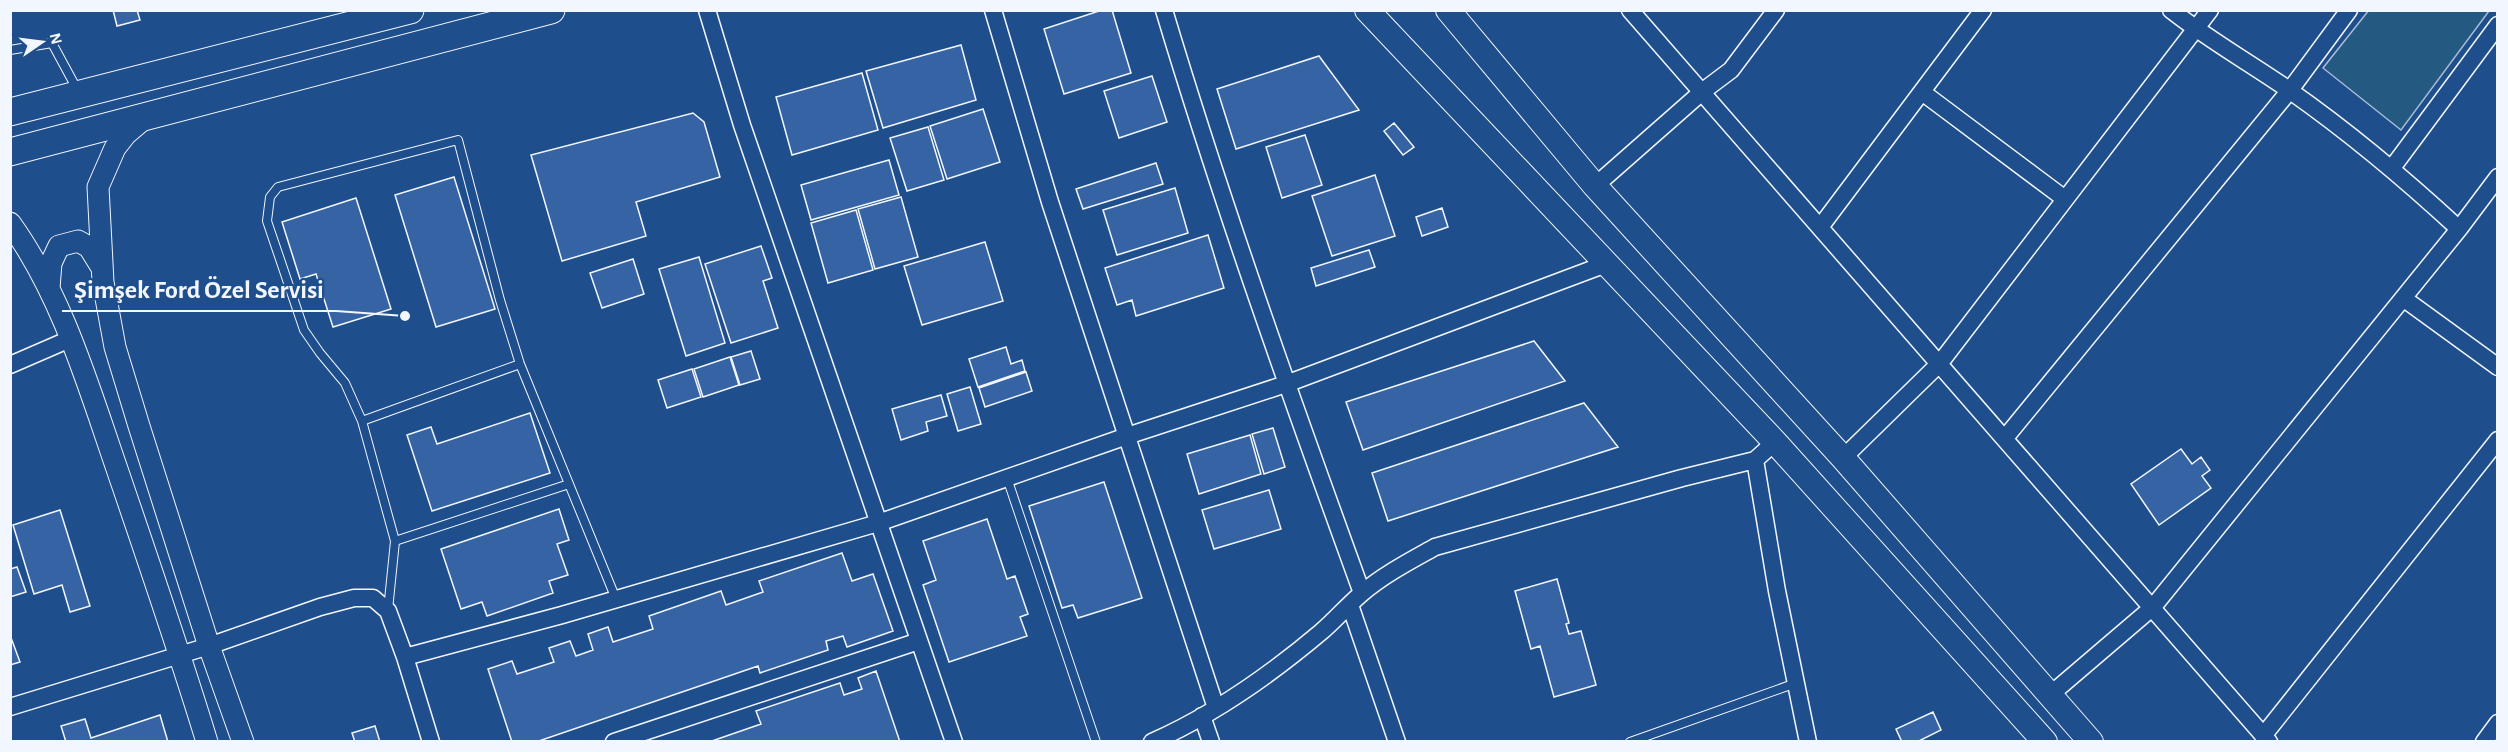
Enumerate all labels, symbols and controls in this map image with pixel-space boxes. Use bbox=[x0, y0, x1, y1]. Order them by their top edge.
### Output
north arrow bbox=[12, 12, 72, 72]
text: N bbox=[46, 31, 65, 46]
callout: Şimşek Ford Özel Servisi bbox=[62, 267, 336, 311]
text: Şimşek Ford Özel Servisi bbox=[74, 276, 324, 303]

